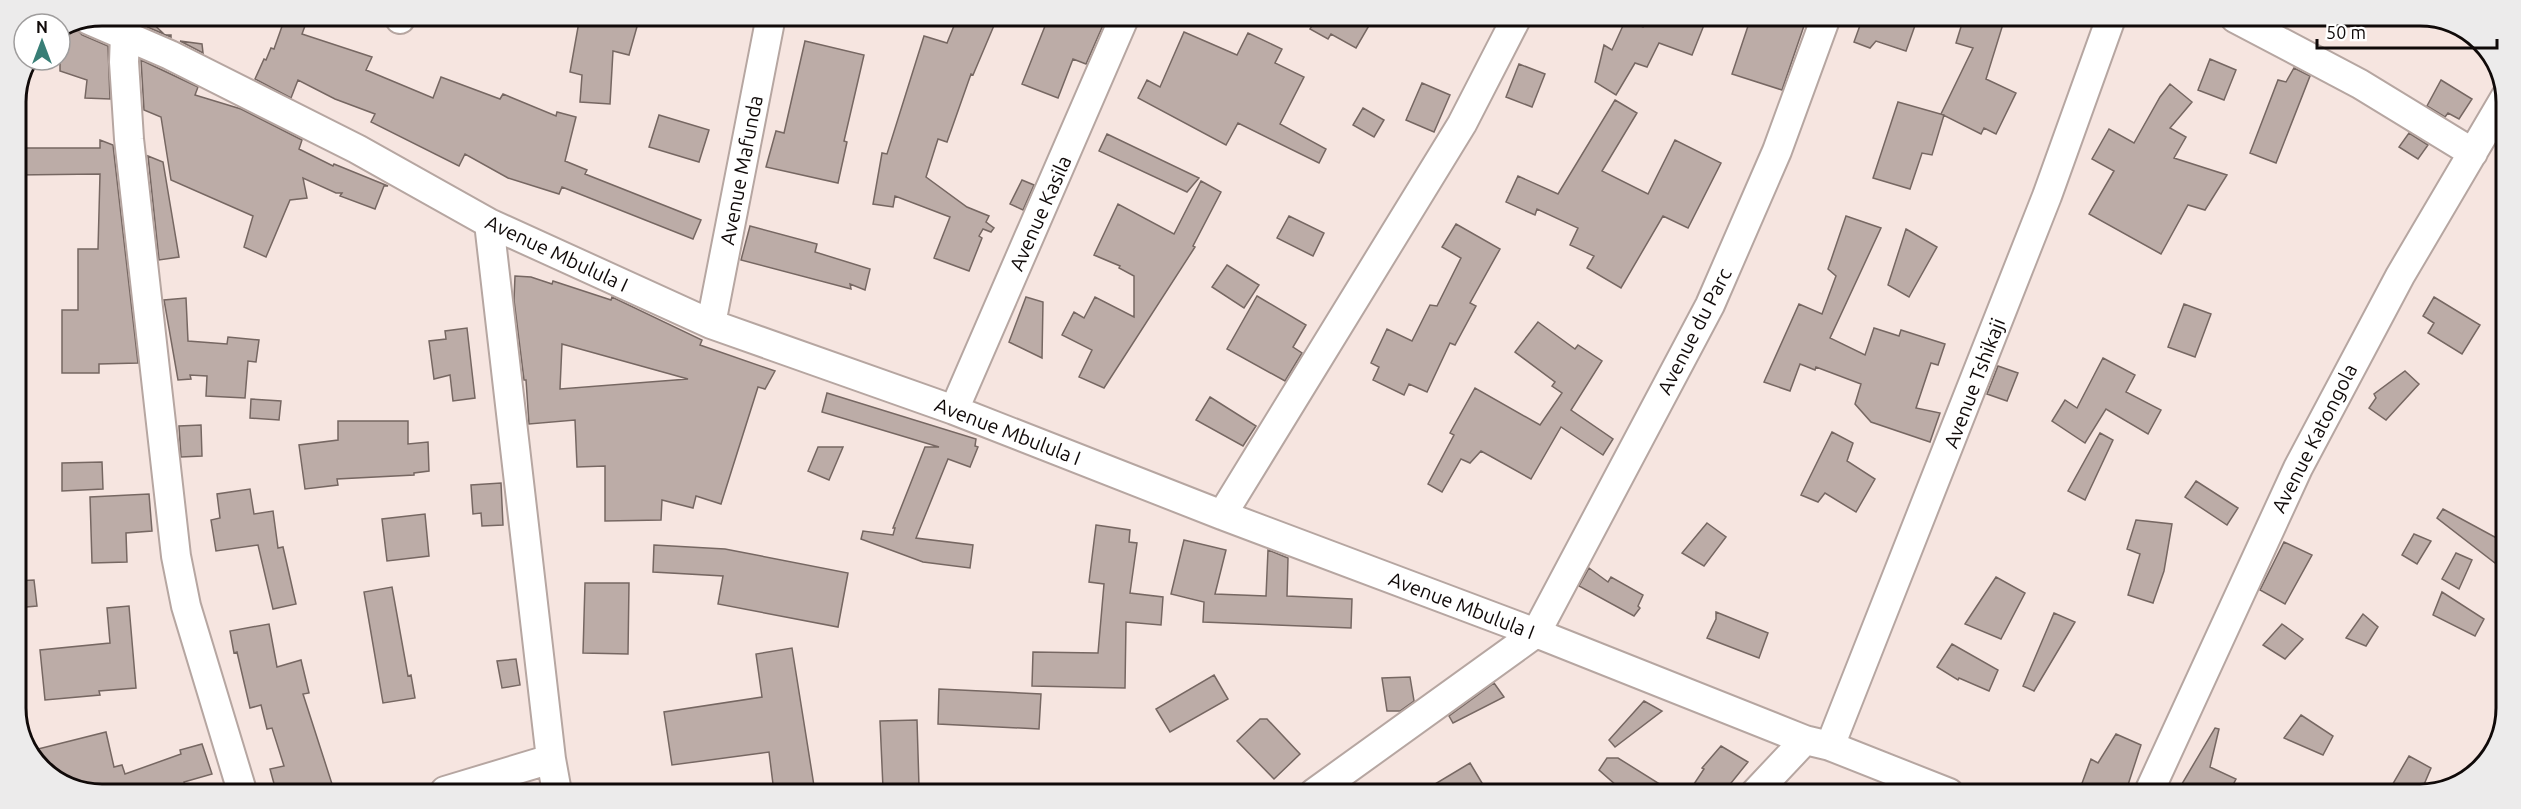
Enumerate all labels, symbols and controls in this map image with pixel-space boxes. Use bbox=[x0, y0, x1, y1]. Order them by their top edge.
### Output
north arrow bbox=[12, 12, 72, 72]
scale bar bbox=[2317, 12, 2497, 50]
text: N bbox=[36, 18, 48, 36]
text: 50 m bbox=[2326, 22, 2366, 42]
street label: Avenue Mafunda bbox=[715, 93, 767, 247]
street label: Avenue Kasila bbox=[1004, 152, 1076, 274]
street label: Avenue Mbulula I bbox=[482, 210, 632, 296]
street label: Avenue du Parc bbox=[1652, 264, 1736, 398]
street label: Avenue Tshikaji bbox=[1939, 315, 2009, 451]
street label: Avenue Katongola bbox=[2267, 360, 2361, 516]
street label: Avenue Mbulula I bbox=[932, 393, 1084, 469]
street label: Avenue Mbulula I bbox=[1386, 567, 1538, 643]

